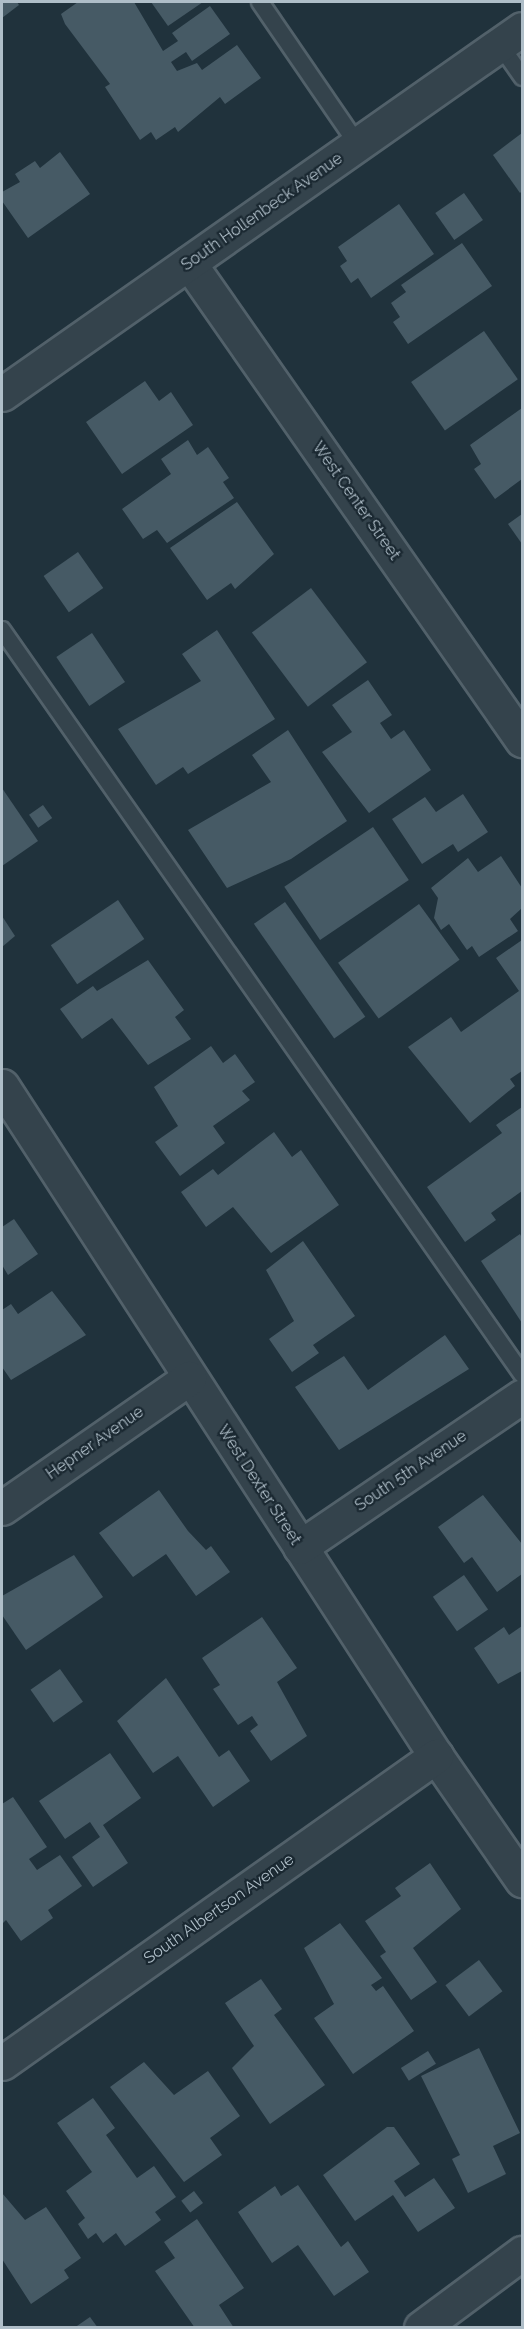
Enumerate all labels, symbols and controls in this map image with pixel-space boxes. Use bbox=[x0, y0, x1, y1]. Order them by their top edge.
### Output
street label: South Hollenbeck Avenue bbox=[177, 149, 347, 275]
street label: West Center Street bbox=[308, 438, 404, 564]
street label: Hepner Avenue bbox=[42, 1402, 148, 1484]
street label: West Dexter Street bbox=[213, 1421, 305, 1549]
street label: South 5th Avenue bbox=[351, 1426, 471, 1516]
street label: South Albertson Avenue bbox=[140, 1850, 298, 1968]

